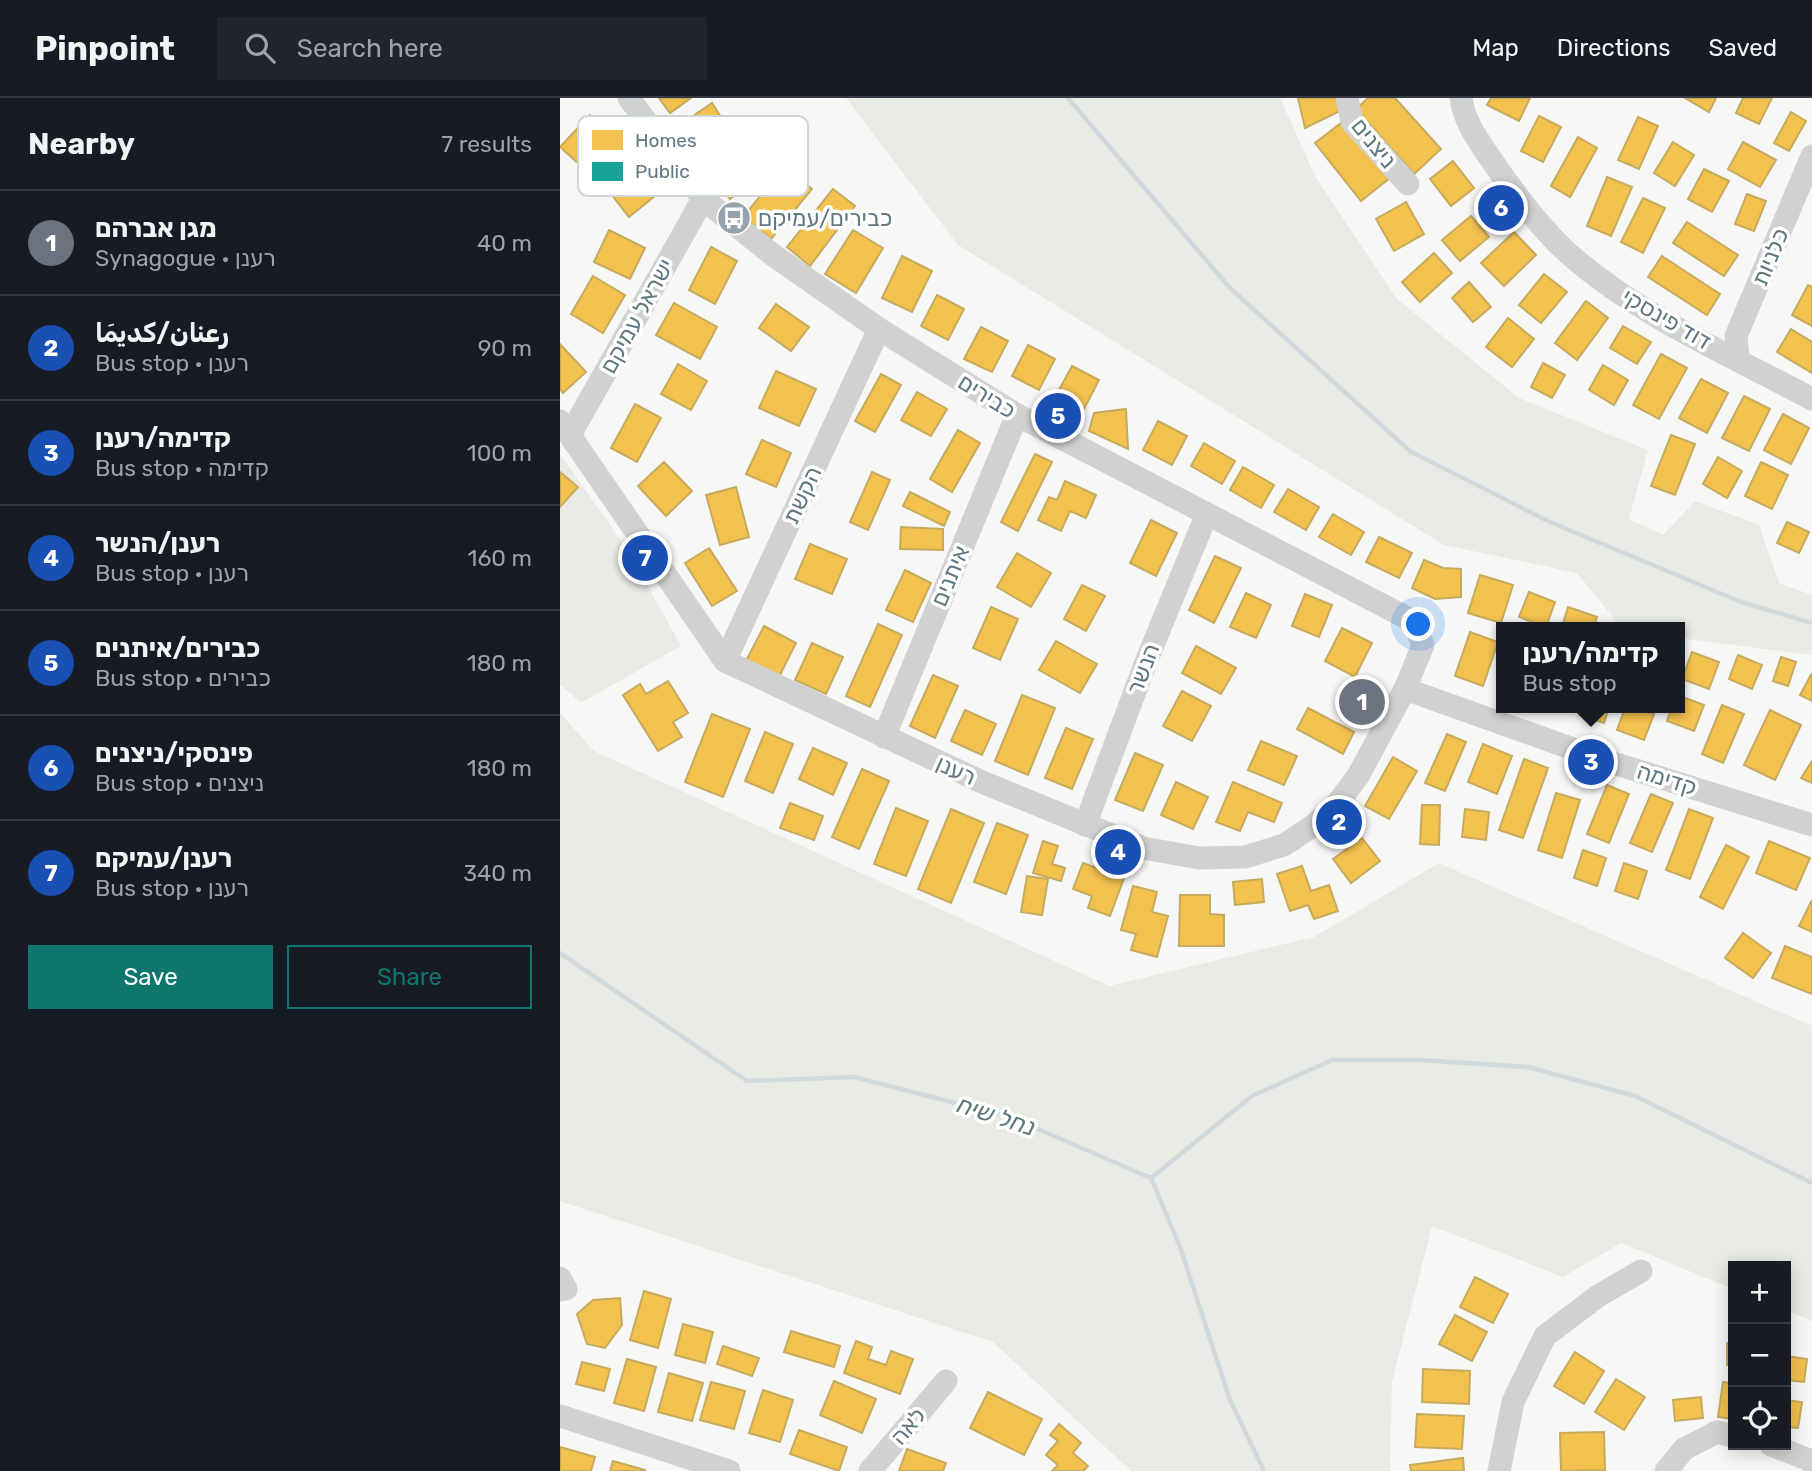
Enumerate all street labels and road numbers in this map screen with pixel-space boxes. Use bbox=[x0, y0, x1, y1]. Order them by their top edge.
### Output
street label: ניצנים bbox=[1346, 112, 1402, 174]
street label: כלניות bbox=[1745, 224, 1795, 290]
street label: ישראל עמיקם bbox=[594, 254, 680, 378]
street label: דוד פינסקי bbox=[1617, 282, 1717, 356]
street label: כבירים bbox=[953, 368, 1021, 424]
street label: הקשת bbox=[777, 462, 827, 528]
street label: איתנים bbox=[925, 542, 975, 610]
street label: הנשר bbox=[1121, 640, 1165, 698]
street label: רענן bbox=[932, 749, 980, 791]
street label: קדימה bbox=[1634, 757, 1700, 801]
street label: לאה bbox=[884, 1402, 932, 1450]

